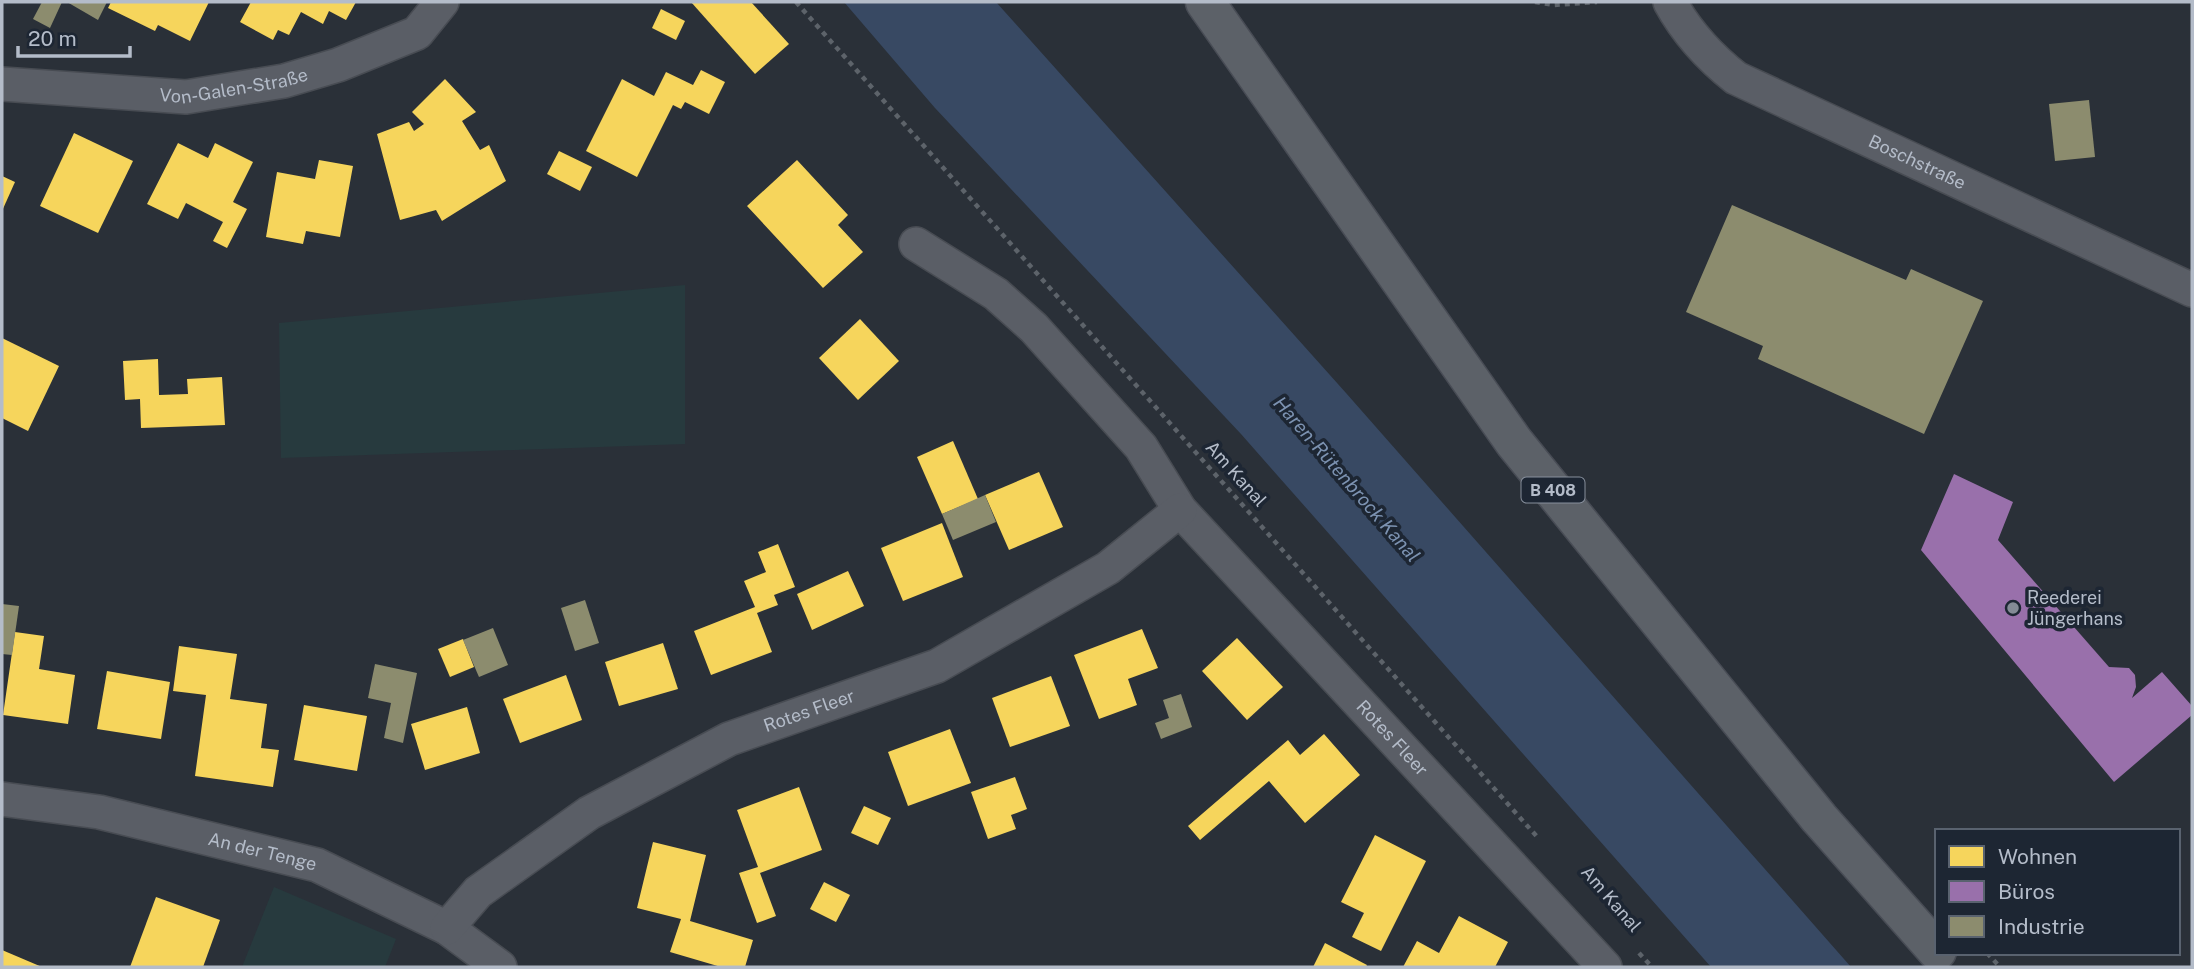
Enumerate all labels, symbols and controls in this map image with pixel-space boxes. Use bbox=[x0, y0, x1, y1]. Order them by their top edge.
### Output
scale bar bbox=[18, 14, 130, 58]
text: 20 m bbox=[28, 26, 77, 51]
street label: Von-Galen-Straße bbox=[159, 64, 310, 108]
street label: Boschstraße bbox=[1865, 130, 1969, 193]
water label: Haren-Rütenbrock Kanal bbox=[1269, 392, 1425, 566]
street label: Am Kanal bbox=[1202, 437, 1271, 511]
road number: B 408 bbox=[1522, 477, 1584, 503]
place label: Reederei Jüngerhans bbox=[2027, 587, 2123, 629]
marker: Reederei Jüngerhans bbox=[2005, 600, 2021, 616]
street label: Rotes Fleer bbox=[761, 685, 857, 736]
street label: Rotes Fleer bbox=[1352, 696, 1433, 780]
street label: An der Tenge bbox=[206, 828, 319, 875]
legend bbox=[1935, 829, 2180, 955]
text: Wohnen bbox=[1998, 844, 2077, 869]
street label: Am Kanal bbox=[1577, 861, 1646, 936]
text: Büros bbox=[1998, 879, 2055, 904]
text: Industrie bbox=[1998, 914, 2085, 939]

